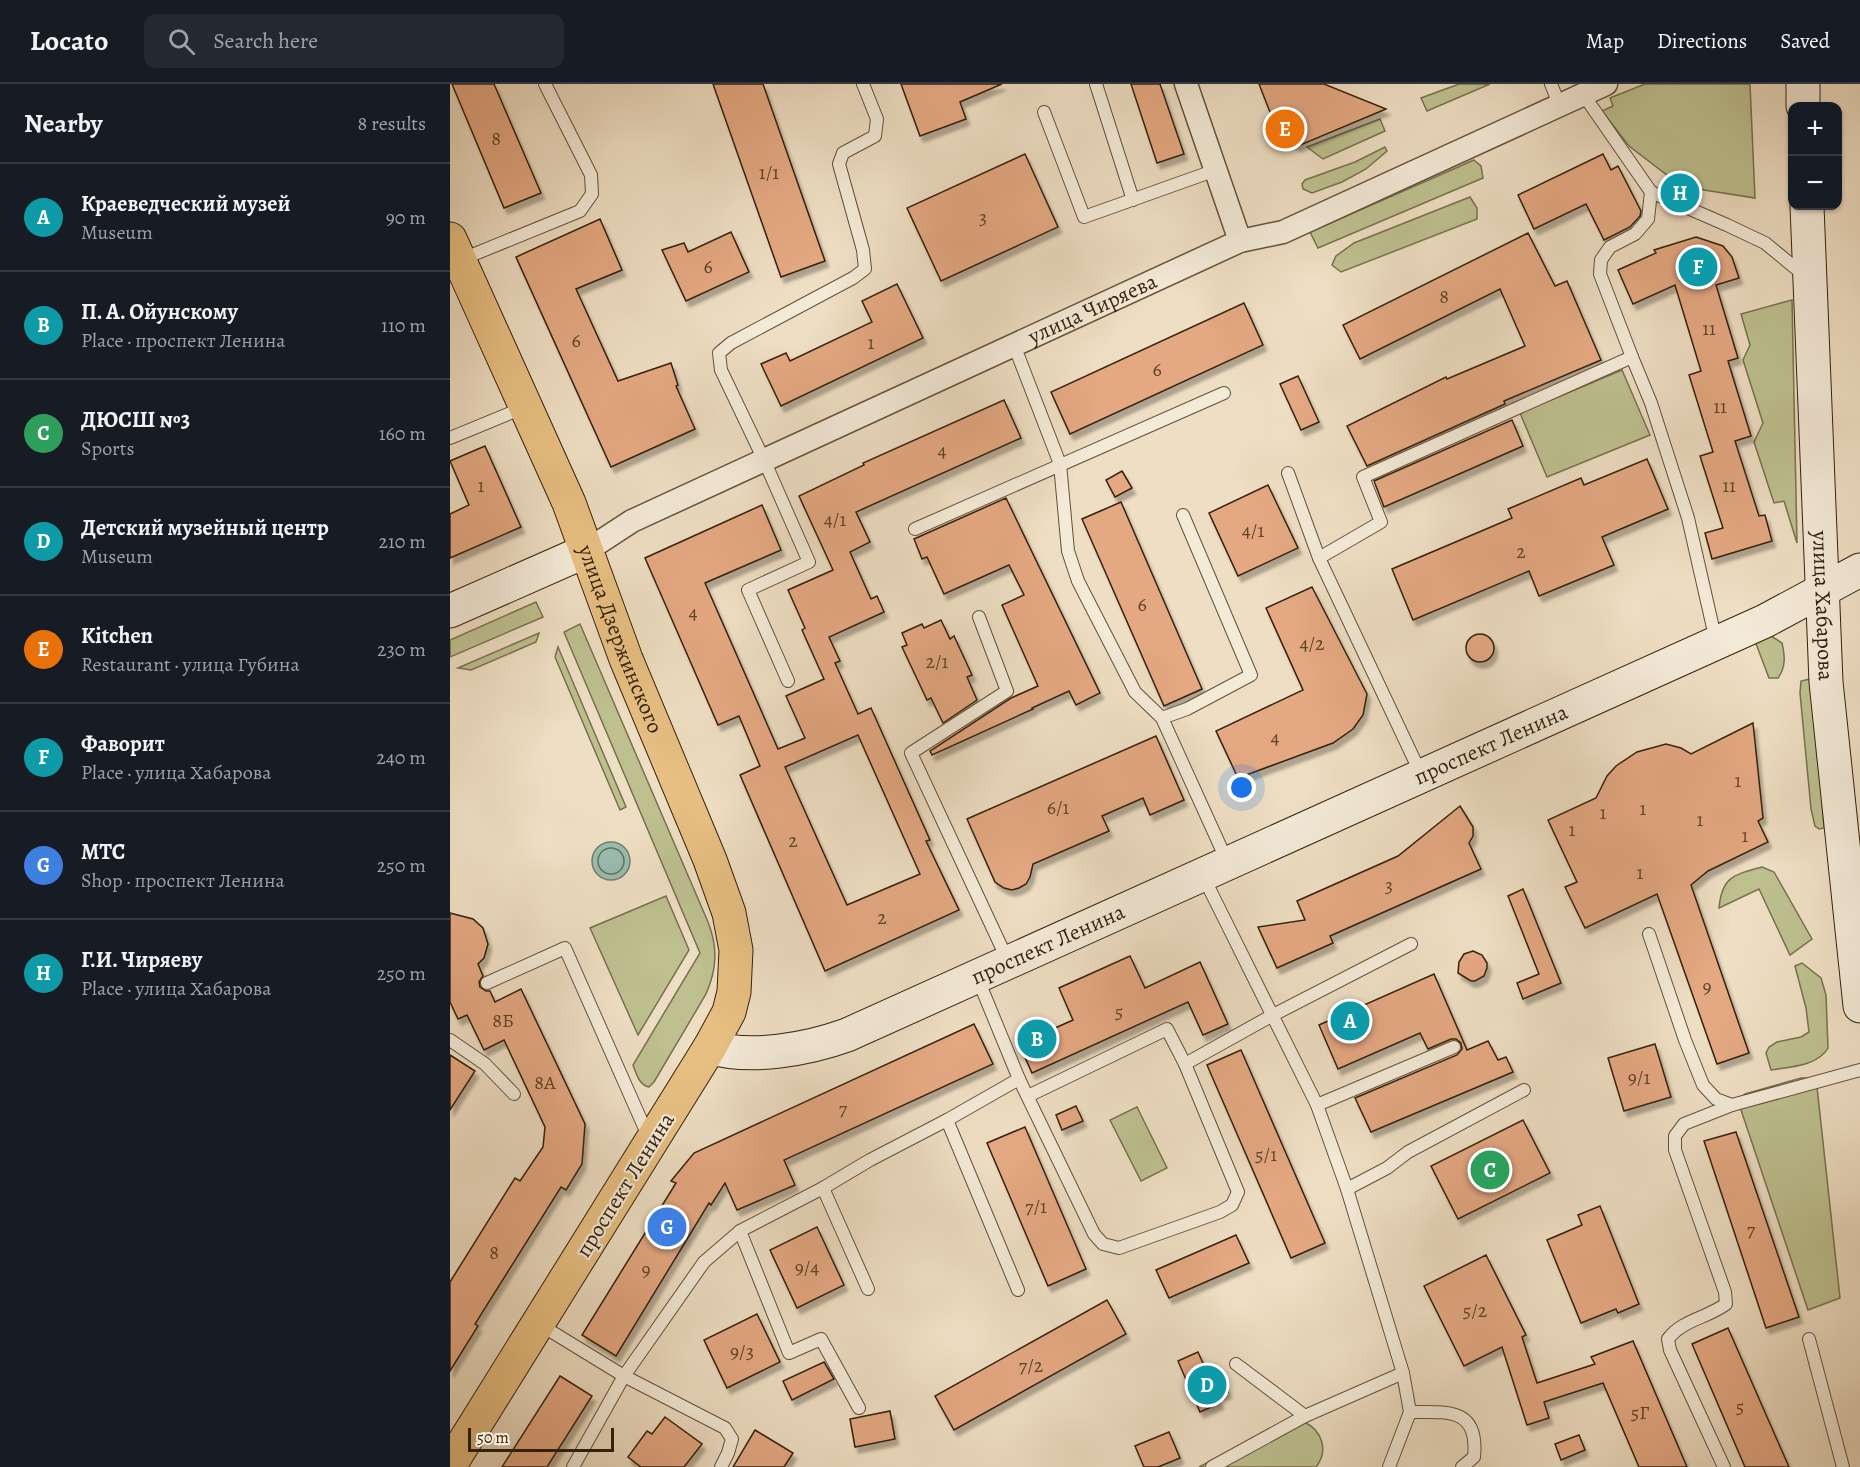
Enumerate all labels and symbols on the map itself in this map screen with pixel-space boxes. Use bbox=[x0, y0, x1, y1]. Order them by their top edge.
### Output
pin: E bbox=[1266, 106, 1304, 152]
house number: 8 bbox=[491, 125, 501, 152]
house number: 1/1 bbox=[759, 159, 779, 186]
pin: H bbox=[1660, 170, 1700, 216]
house number: 3 bbox=[979, 204, 987, 231]
pin: F bbox=[1678, 244, 1718, 290]
house number: 6 bbox=[703, 253, 713, 280]
street label: улица Чиряева bbox=[1022, 266, 1163, 352]
house number: 8 bbox=[1439, 283, 1449, 310]
house number: 11 bbox=[1702, 315, 1716, 342]
house number: 6 bbox=[571, 327, 581, 354]
house number: 1 bbox=[868, 329, 875, 356]
house number: 6 bbox=[1152, 356, 1162, 383]
house number: 11 bbox=[1713, 393, 1727, 420]
house number: 4 bbox=[937, 437, 947, 464]
house number: 1 bbox=[478, 472, 485, 499]
house number: 11 bbox=[1722, 472, 1736, 499]
house number: 4/1 bbox=[824, 506, 846, 533]
house number: 4/1 bbox=[1242, 517, 1264, 544]
street label: улица Хабарова bbox=[1805, 529, 1841, 682]
house number: 2 bbox=[1516, 538, 1526, 565]
street label: улица Дзержинского bbox=[570, 540, 670, 738]
house number: 6 bbox=[1137, 591, 1147, 618]
house number: 4 bbox=[688, 599, 698, 626]
house number: 4/2 bbox=[1299, 630, 1325, 657]
house number: 2/1 bbox=[926, 648, 949, 675]
street label: проспект Ленина bbox=[1409, 697, 1573, 792]
house number: 4 bbox=[1270, 724, 1280, 751]
house number: 1 bbox=[1735, 767, 1742, 794]
your location bbox=[1227, 773, 1256, 802]
house number: 6/1 bbox=[1047, 794, 1069, 821]
house number: 1 bbox=[1640, 795, 1647, 822]
house number: 1 bbox=[1600, 799, 1607, 826]
house number: 1 bbox=[1697, 806, 1704, 833]
house number: 1 bbox=[1569, 816, 1576, 843]
house number: 1 bbox=[1742, 822, 1749, 849]
house number: 2 bbox=[788, 827, 798, 854]
house number: 1 bbox=[1637, 859, 1644, 886]
house number: 3 bbox=[1385, 872, 1393, 899]
street label: проспект Ленина bbox=[966, 896, 1130, 992]
house number: 2 bbox=[877, 904, 887, 931]
house number: 9 bbox=[1702, 973, 1712, 1000]
house number: 5 bbox=[1115, 998, 1123, 1025]
pin: A bbox=[1330, 998, 1370, 1044]
house number: 8Б bbox=[492, 1007, 514, 1034]
pin: B bbox=[1018, 1016, 1056, 1062]
house number: 9/1 bbox=[1628, 1064, 1650, 1091]
house number: 8А bbox=[534, 1069, 556, 1096]
house number: 7 bbox=[839, 1095, 848, 1122]
street label: проспект Ленина bbox=[568, 1106, 682, 1263]
house number: 5/1 bbox=[1255, 1141, 1277, 1168]
pin: C bbox=[1470, 1148, 1510, 1192]
house number: 7/1 bbox=[1025, 1193, 1047, 1220]
pin: G bbox=[648, 1204, 686, 1250]
house number: 7 bbox=[1747, 1216, 1756, 1243]
house number: 8 bbox=[489, 1239, 499, 1266]
house number: 9/4 bbox=[795, 1254, 819, 1281]
house number: 9 bbox=[641, 1256, 651, 1283]
house number: 5/2 bbox=[1463, 1297, 1488, 1324]
house number: 9/3 bbox=[730, 1338, 754, 1365]
house number: 7/2 bbox=[1019, 1352, 1044, 1379]
pin: D bbox=[1188, 1362, 1227, 1408]
house number: 5 bbox=[1736, 1393, 1744, 1420]
house number: 5Г bbox=[1631, 1399, 1649, 1426]
scale bar bbox=[468, 1425, 614, 1452]

